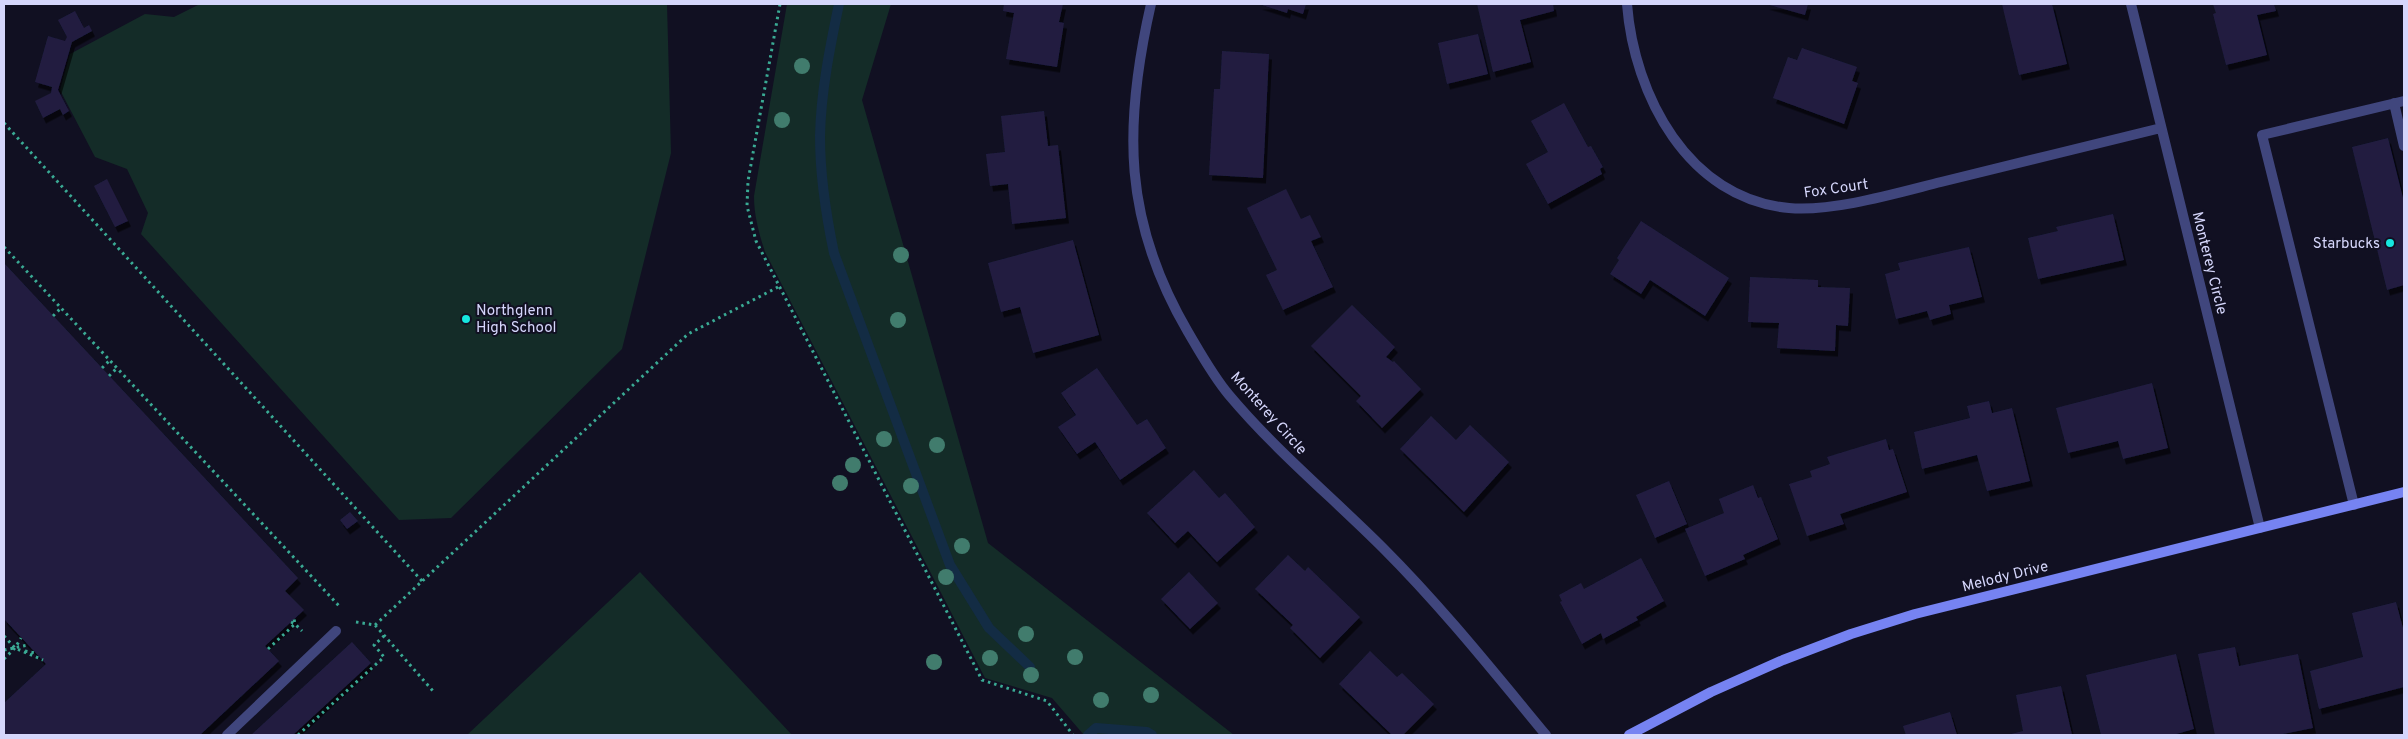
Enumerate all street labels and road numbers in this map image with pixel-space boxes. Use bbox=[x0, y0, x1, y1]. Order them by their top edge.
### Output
street label: Fox Court bbox=[1803, 176, 1870, 203]
street label: Monterey Circle bbox=[2187, 210, 2231, 317]
street label: Monterey Circle bbox=[1226, 368, 1310, 460]
street label: Melody Drive bbox=[1960, 558, 2050, 597]

